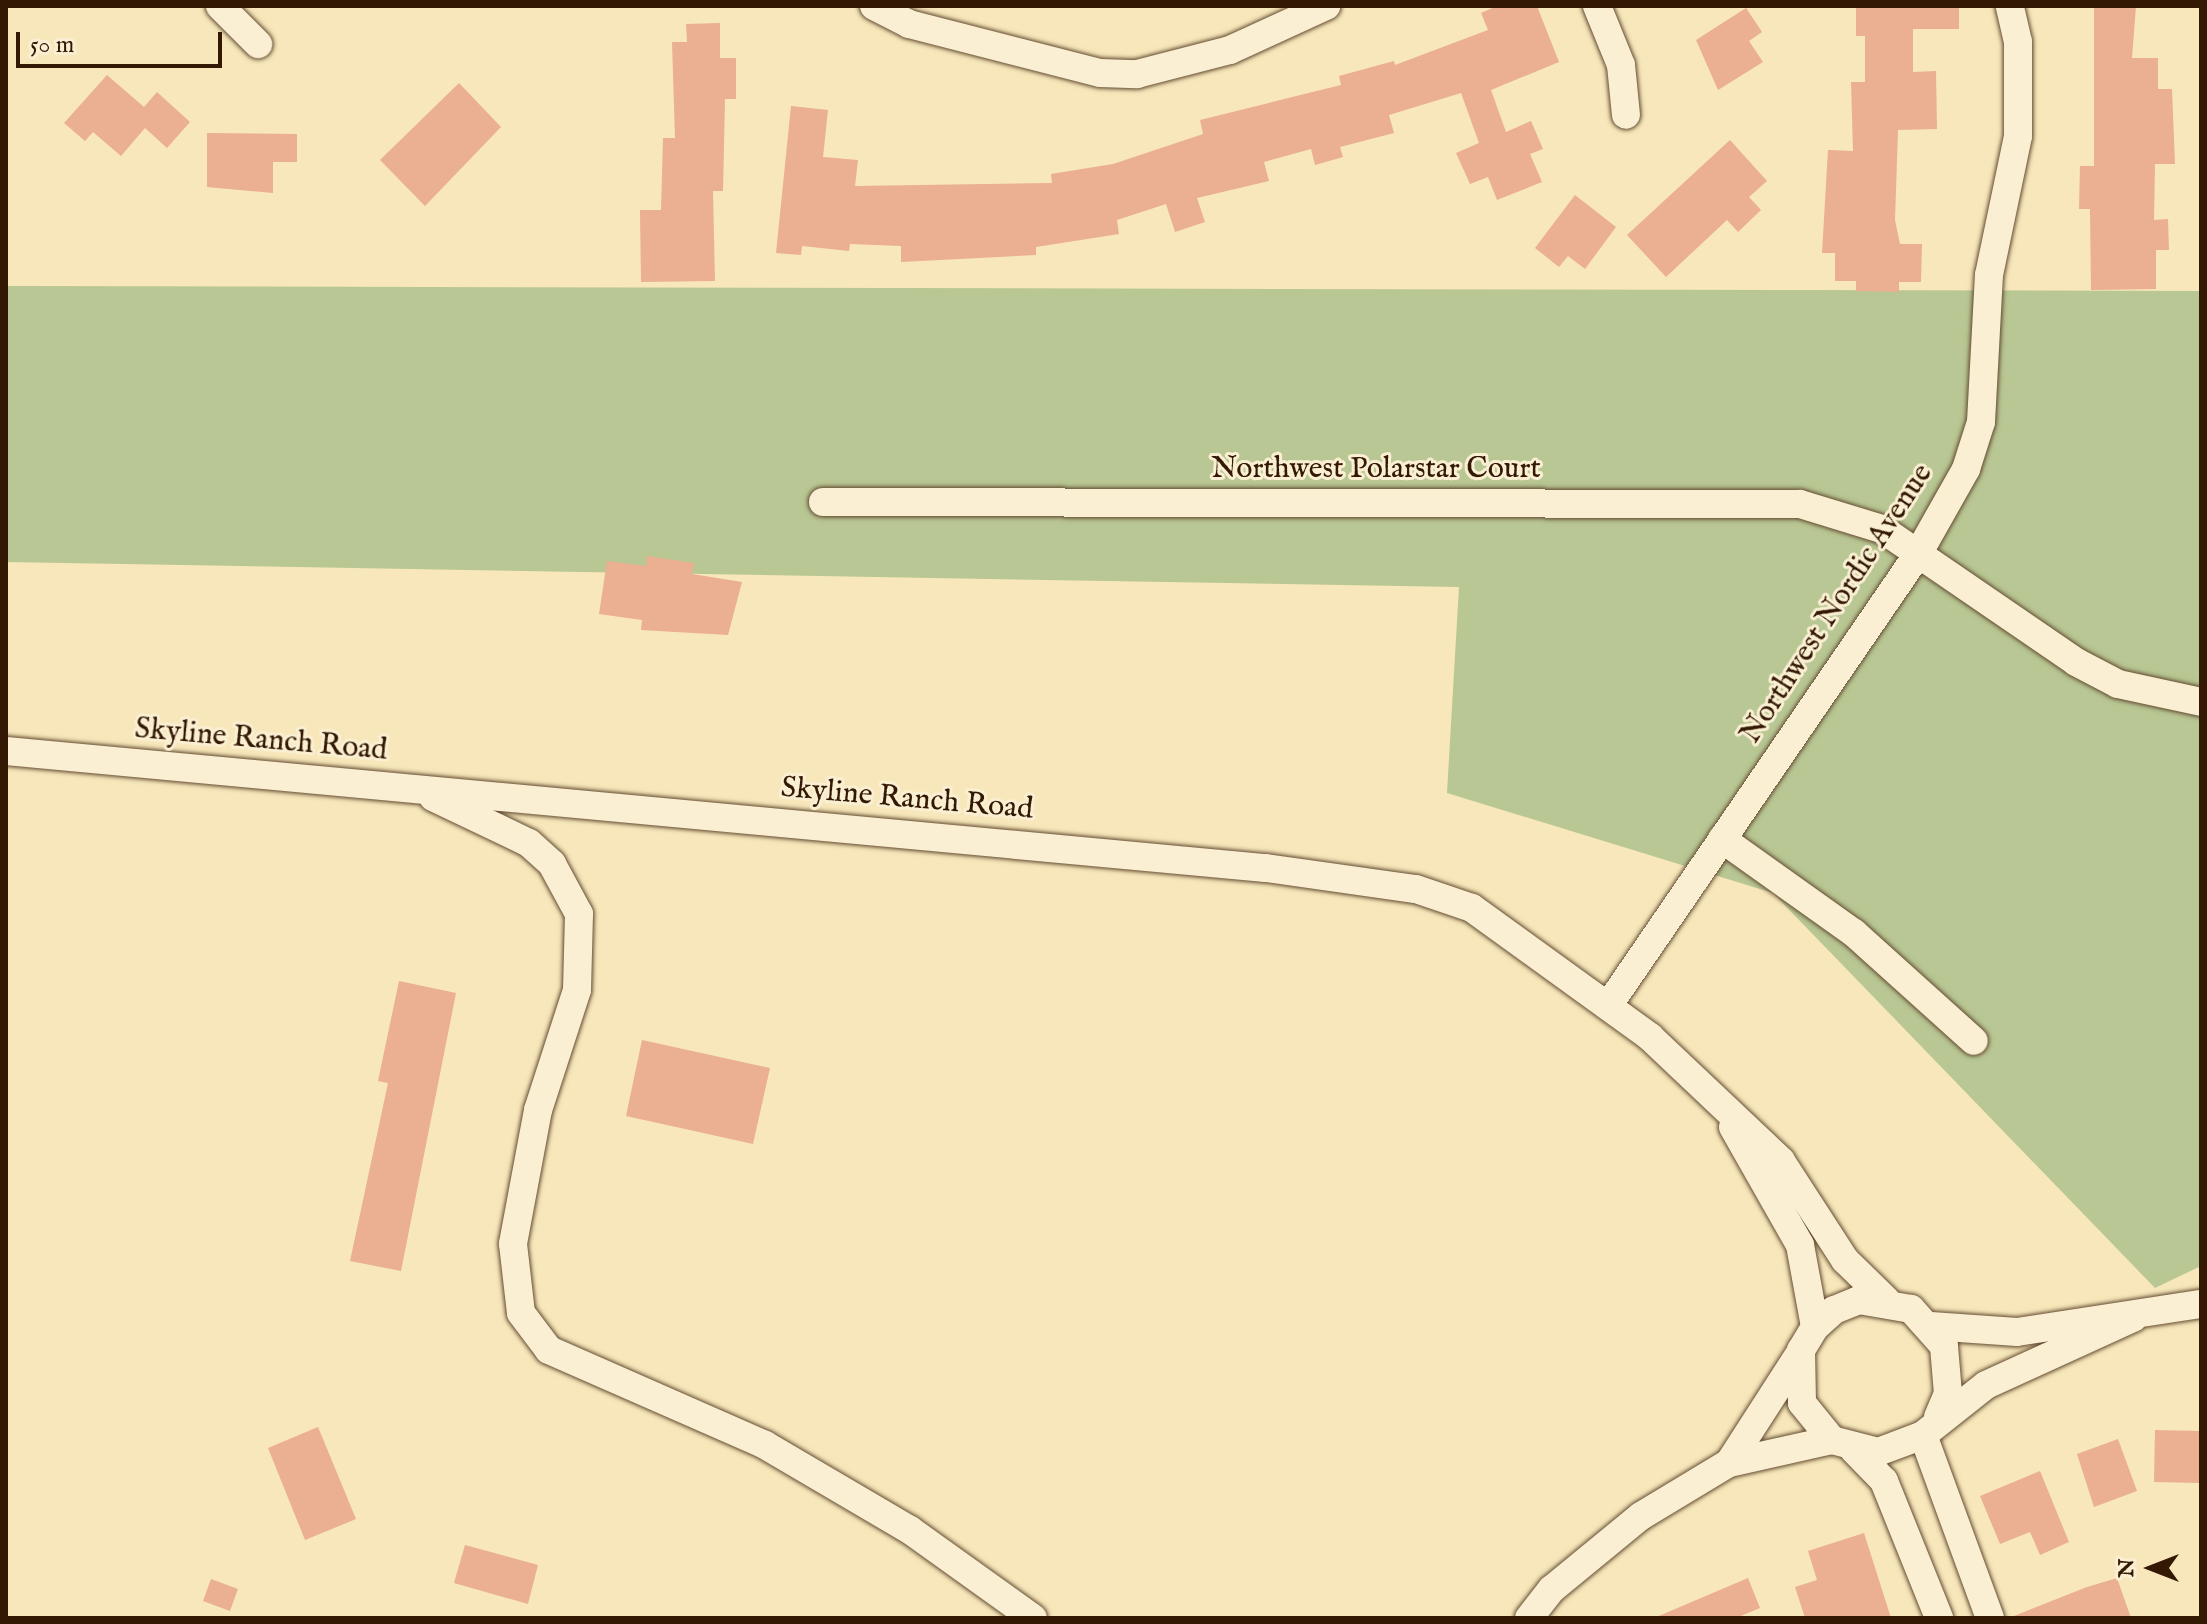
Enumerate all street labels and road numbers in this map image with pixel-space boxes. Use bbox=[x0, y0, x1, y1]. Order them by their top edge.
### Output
street label: Northwest Polarstar Court bbox=[1211, 451, 1541, 487]
street label: Northwest Nordic Avenue bbox=[1733, 458, 1941, 750]
street label: Skyline Ranch Road bbox=[133, 711, 389, 769]
street label: Skyline Ranch Road bbox=[779, 770, 1035, 828]

